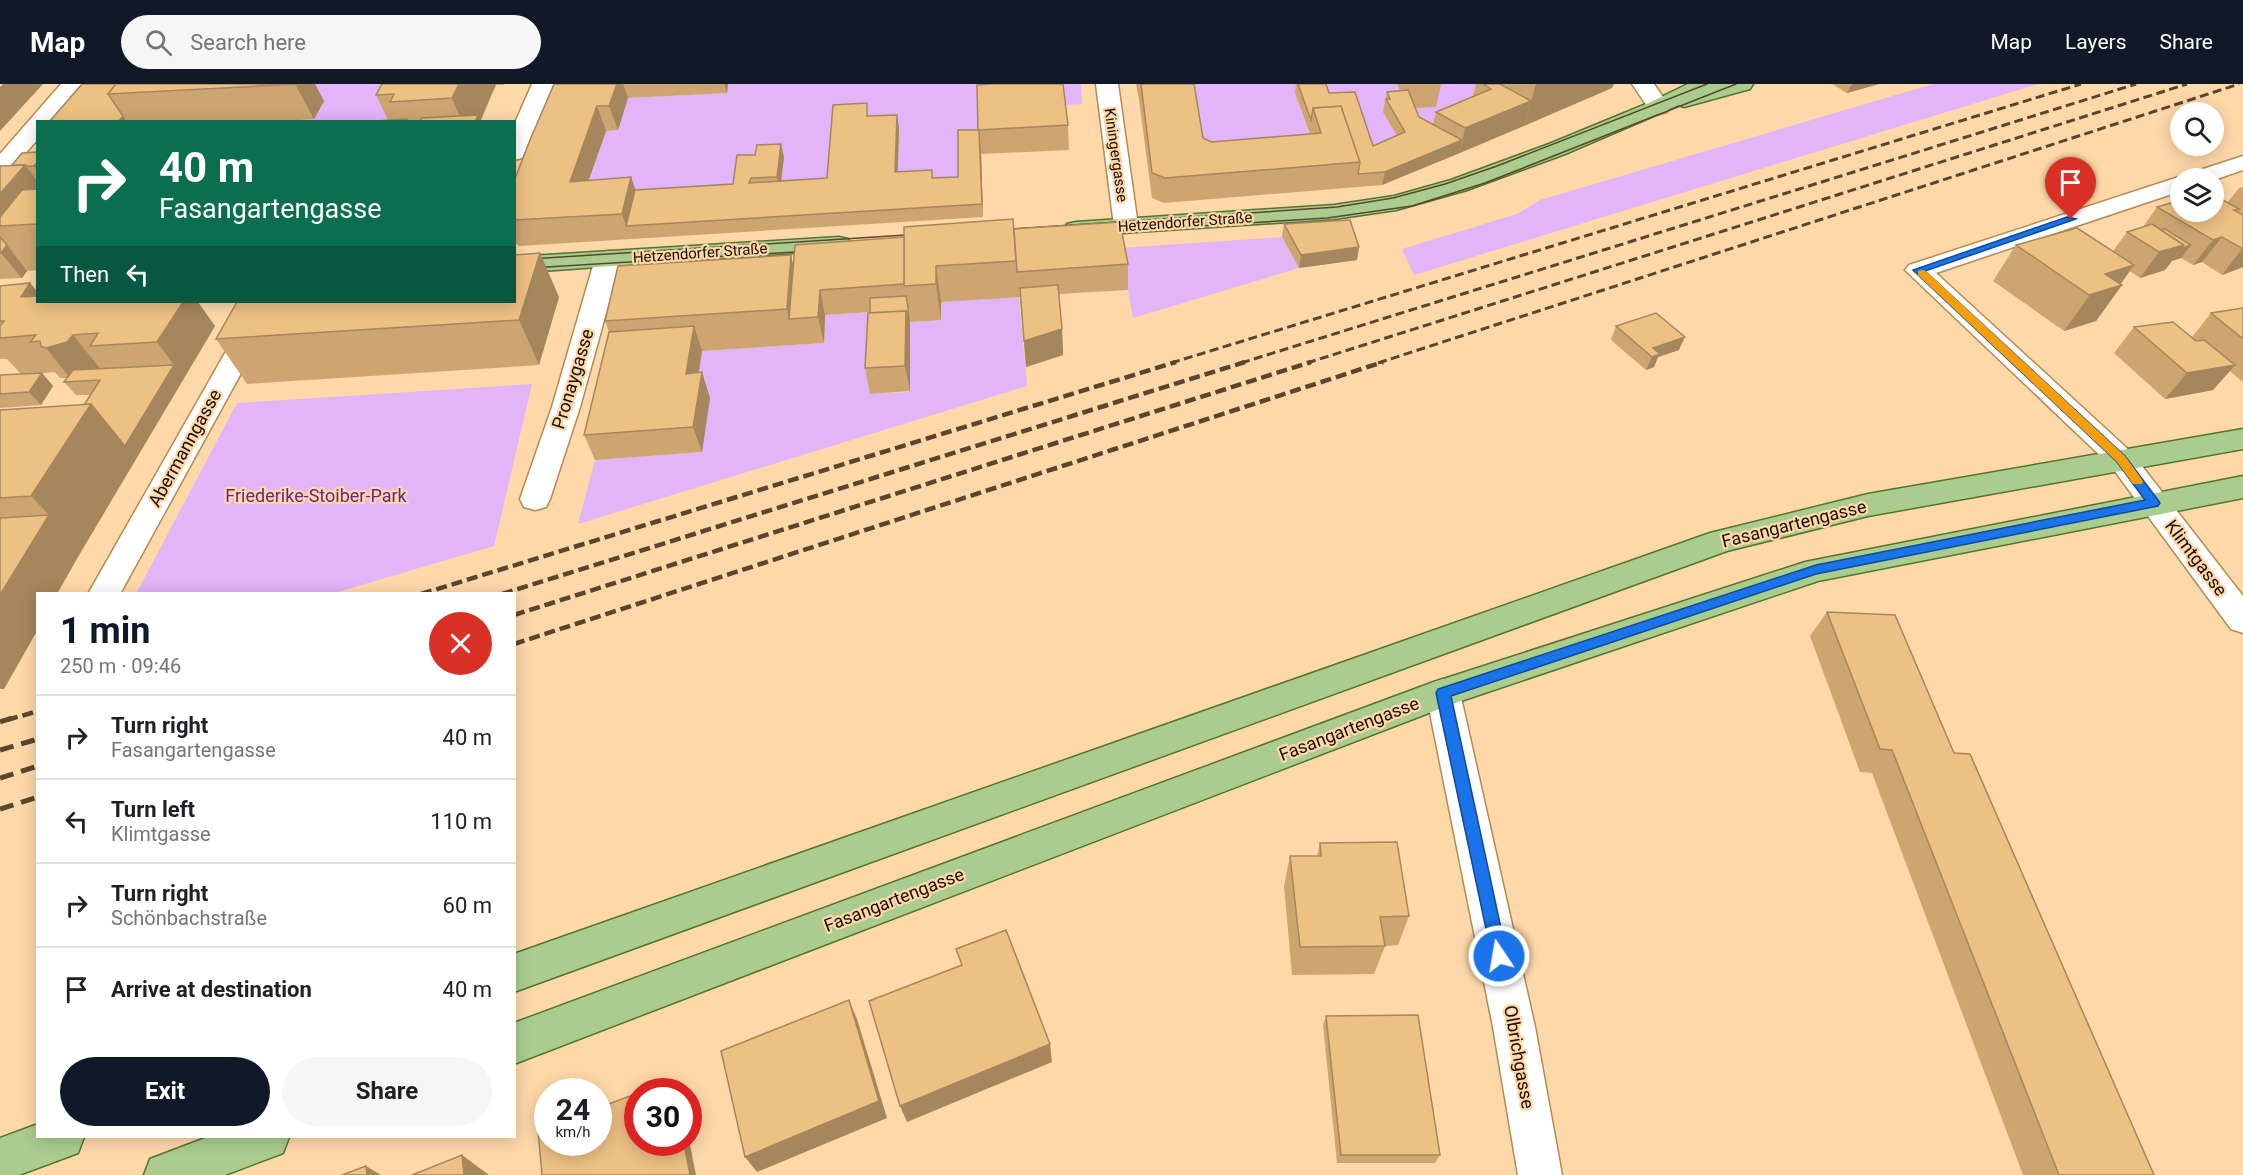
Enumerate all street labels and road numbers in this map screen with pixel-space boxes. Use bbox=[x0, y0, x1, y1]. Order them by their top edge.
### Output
street label: Kiningergasse bbox=[1101, 107, 1132, 203]
street label: Hetzendorfer Straße bbox=[1117, 208, 1253, 236]
street label: Hetzendorfer Straße bbox=[632, 239, 768, 267]
street label: Pronaygasse bbox=[547, 326, 598, 431]
street label: Abermanngasse bbox=[144, 385, 225, 510]
street label: Fasangartengasse bbox=[1719, 495, 1868, 552]
street label: Klimtgasse bbox=[2161, 516, 2232, 600]
street label: Fasangartengasse bbox=[1276, 692, 1422, 765]
street label: Fasangartengasse bbox=[821, 863, 967, 936]
street label: Olbrichgasse bbox=[1500, 1004, 1539, 1110]

